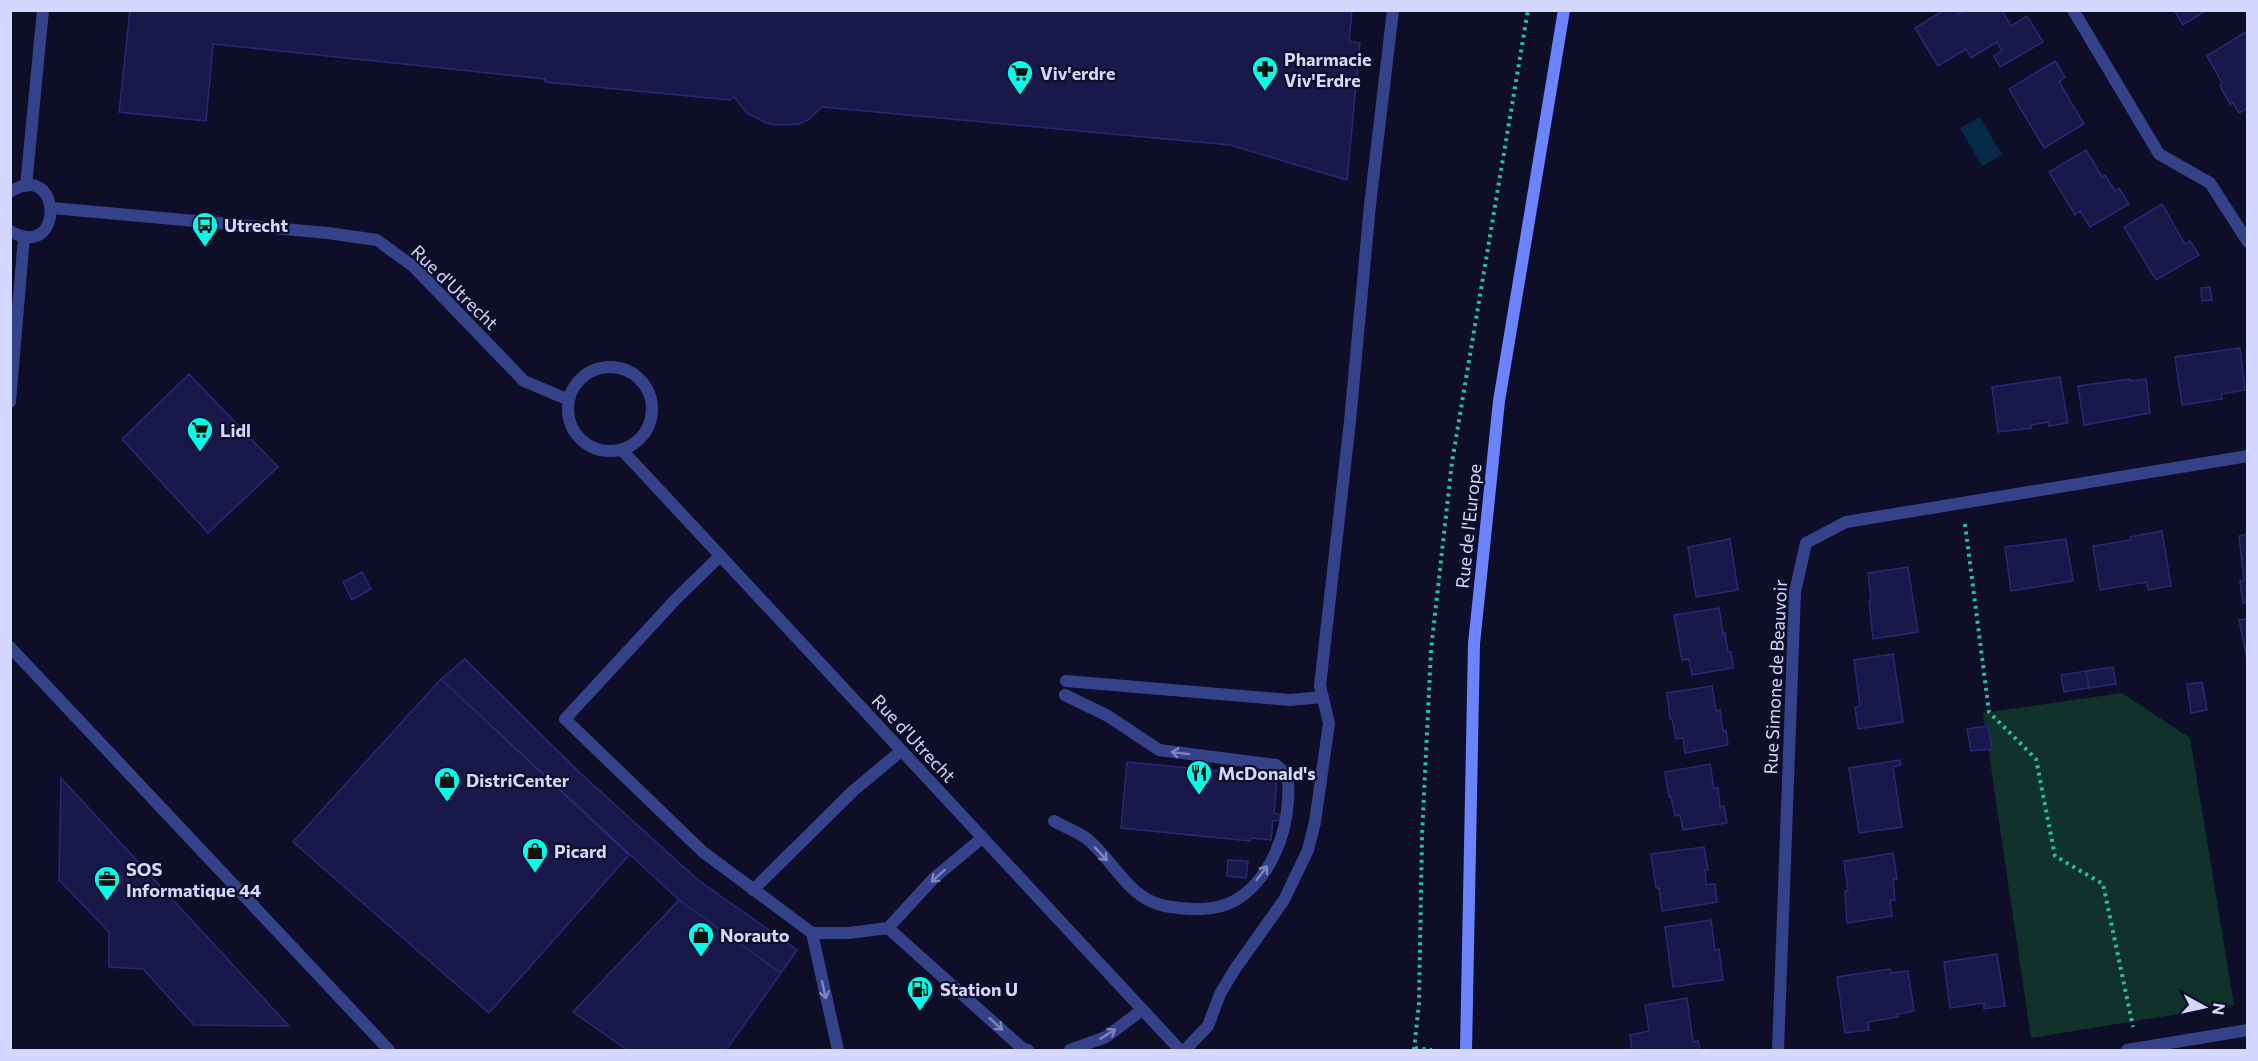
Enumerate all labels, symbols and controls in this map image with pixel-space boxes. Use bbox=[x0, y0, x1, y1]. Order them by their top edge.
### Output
place label: Pharmacie Viv'Erdre bbox=[1284, 48, 1371, 91]
pharmacy icon: Pharmacie Viv'Erdre bbox=[1250, 54, 1280, 92]
supermarket icon: Viv'erdre bbox=[1005, 58, 1035, 96]
place label: Viv'erdre bbox=[1040, 62, 1115, 84]
bus stop icon: Utrecht bbox=[190, 210, 220, 248]
place label: Utrecht bbox=[224, 214, 289, 236]
street label: Rue d'Utrecht bbox=[407, 240, 503, 334]
supermarket icon: Lidl bbox=[185, 415, 215, 453]
place label: Lidl bbox=[220, 419, 251, 441]
street label: Rue de l'Europe bbox=[1451, 463, 1485, 589]
street label: Rue Simone de Beauvoir bbox=[1759, 579, 1791, 775]
street label: Rue d'Utrecht bbox=[868, 689, 960, 787]
one-way arrow bbox=[1170, 747, 1190, 758]
restaurant icon: McDonald's bbox=[1184, 758, 1214, 796]
place label: McDonald's bbox=[1218, 762, 1316, 784]
shop icon: DistriCenter bbox=[432, 765, 462, 803]
place label: DistriCenter bbox=[466, 769, 570, 791]
shop icon: Picard bbox=[520, 836, 550, 874]
place label: Picard bbox=[554, 840, 607, 862]
one-way arrow bbox=[1094, 847, 1108, 862]
place label: SOS Informatique 44 bbox=[126, 858, 261, 901]
office icon: SOS Informatique 44 bbox=[92, 864, 122, 902]
one-way arrow bbox=[1256, 865, 1269, 881]
one-way arrow bbox=[930, 869, 945, 883]
shop icon: Norauto bbox=[686, 920, 716, 958]
place label: Norauto bbox=[720, 924, 790, 946]
fuel station icon: Station U bbox=[905, 974, 935, 1012]
north arrow bbox=[2174, 977, 2234, 1037]
place label: Station U bbox=[940, 978, 1018, 1000]
one-way arrow bbox=[819, 980, 831, 999]
text: N bbox=[2209, 1002, 2230, 1016]
one-way arrow bbox=[988, 1017, 1003, 1031]
one-way arrow bbox=[1100, 1028, 1117, 1041]

